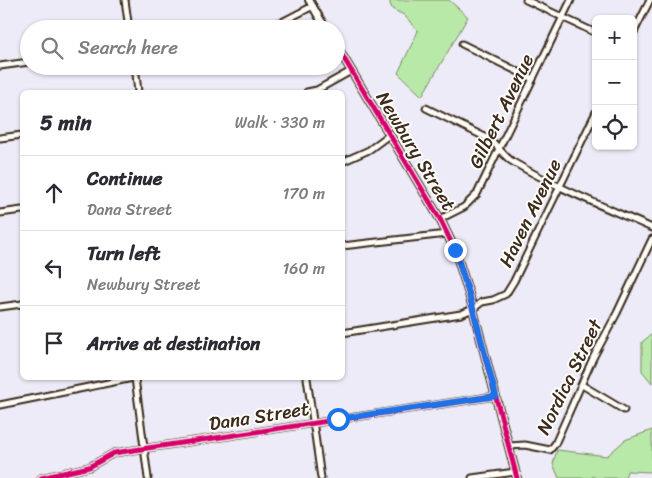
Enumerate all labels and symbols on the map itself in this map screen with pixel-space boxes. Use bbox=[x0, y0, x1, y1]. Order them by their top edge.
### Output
street label: Gilbert Avenue bbox=[459, 48, 543, 174]
street label: Newbury Street bbox=[367, 85, 465, 217]
street label: Haven Avenue bbox=[489, 153, 571, 273]
route end bbox=[444, 239, 467, 262]
street label: Nordica Street bbox=[527, 312, 612, 440]
street label: Dana Street bbox=[207, 392, 311, 440]
route start bbox=[327, 408, 350, 431]

